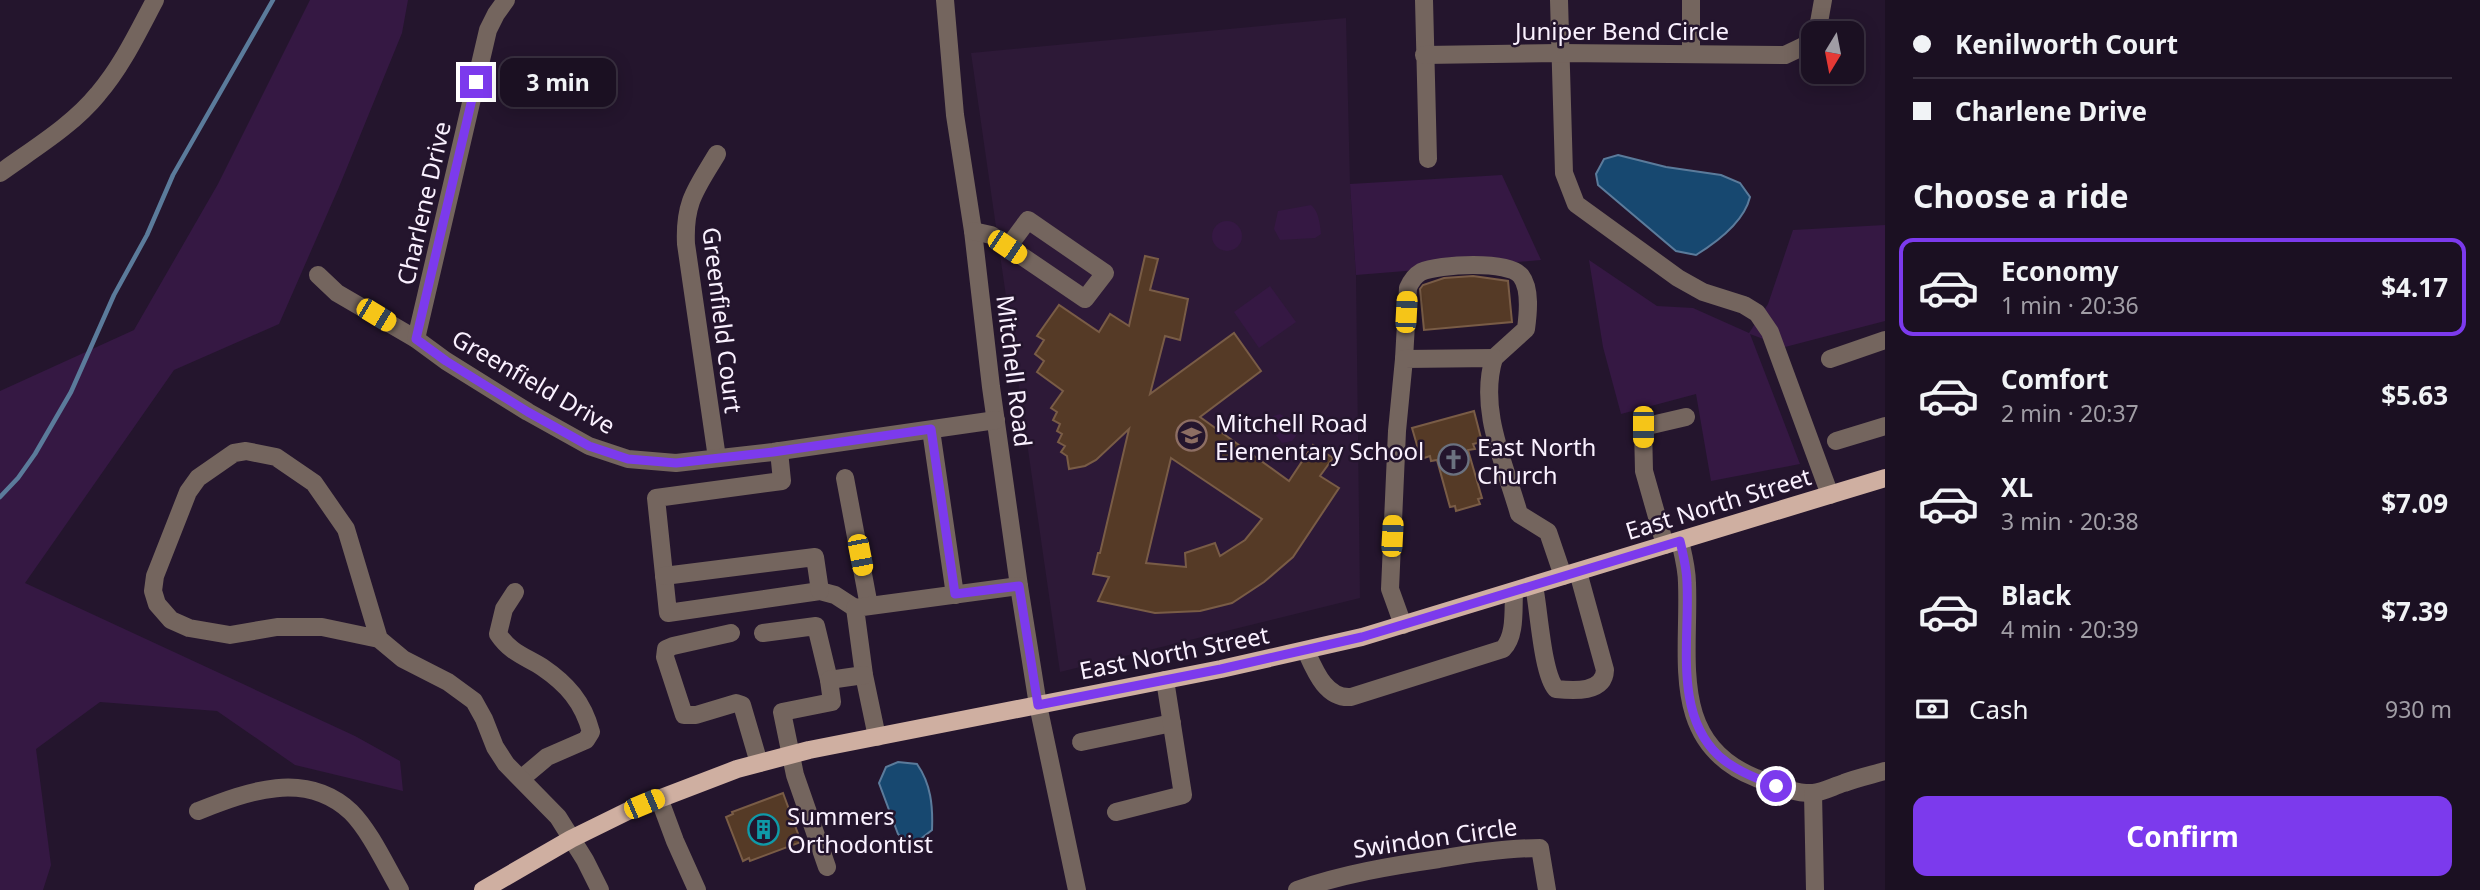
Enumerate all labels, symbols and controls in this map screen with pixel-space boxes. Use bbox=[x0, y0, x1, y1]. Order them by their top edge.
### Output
street label: Juniper Bend Circle bbox=[1513, 14, 1729, 47]
north arrow bbox=[1801, 21, 1864, 84]
map controls bbox=[1801, 21, 1864, 84]
text: Kenilworth Court bbox=[1955, 26, 2178, 62]
callout: 3 min bbox=[500, 57, 616, 106]
route end bbox=[460, 66, 492, 98]
text: 3 min bbox=[526, 66, 590, 98]
text: Charlene Drive bbox=[1955, 93, 2147, 129]
street label: Charlene Drive bbox=[388, 118, 458, 288]
text: Choose a ride bbox=[1913, 174, 2129, 217]
street label: Greenfield Court bbox=[695, 225, 751, 415]
car bbox=[984, 227, 1031, 267]
text: Economy bbox=[2001, 253, 2119, 289]
icon: car bbox=[1917, 256, 1980, 319]
text: $4.17 bbox=[2381, 269, 2448, 305]
text: 1 min · 20:36 bbox=[2001, 289, 2139, 321]
car bbox=[1395, 290, 1418, 334]
street label: Mitchell Road bbox=[989, 293, 1041, 449]
car bbox=[353, 295, 400, 335]
street label: Greenfield Drive bbox=[446, 321, 622, 441]
text: Comfort bbox=[2001, 361, 2109, 397]
icon: car bbox=[1917, 364, 1980, 427]
text: $5.63 bbox=[2381, 377, 2448, 413]
text: 2 min · 20:37 bbox=[2001, 397, 2139, 429]
place label: Mitchell Road Elementary School bbox=[1215, 406, 1424, 467]
car bbox=[1633, 406, 1654, 448]
school or university icon: Mitchell Road Elementary School bbox=[1175, 419, 1209, 453]
place label: East North Church bbox=[1477, 430, 1596, 491]
church icon: East North Church bbox=[1437, 443, 1471, 477]
street label: East North Street bbox=[1621, 459, 1815, 547]
text: XL bbox=[2001, 469, 2033, 505]
icon: car bbox=[1917, 472, 1980, 535]
text: $7.09 bbox=[2381, 485, 2448, 521]
text: 3 min · 20:38 bbox=[2001, 505, 2139, 537]
car bbox=[1381, 514, 1404, 558]
car bbox=[846, 532, 875, 578]
text: Black bbox=[2001, 577, 2071, 613]
icon: car bbox=[1917, 580, 1980, 643]
text: $7.39 bbox=[2381, 593, 2448, 629]
text: 4 min · 20:39 bbox=[2001, 613, 2139, 645]
street label: East North Street bbox=[1076, 617, 1272, 687]
icon: cash bbox=[1913, 690, 1951, 728]
text: Cash bbox=[1969, 691, 2029, 727]
text: 930 m bbox=[2385, 693, 2452, 725]
route start bbox=[1760, 770, 1792, 802]
car bbox=[621, 786, 668, 822]
button: Confirm bbox=[1913, 796, 2452, 876]
place label: Summers Orthodontist bbox=[787, 799, 933, 860]
street label: Swindon Circle bbox=[1351, 809, 1519, 865]
building icon: Summers Orthodontist bbox=[747, 812, 781, 846]

